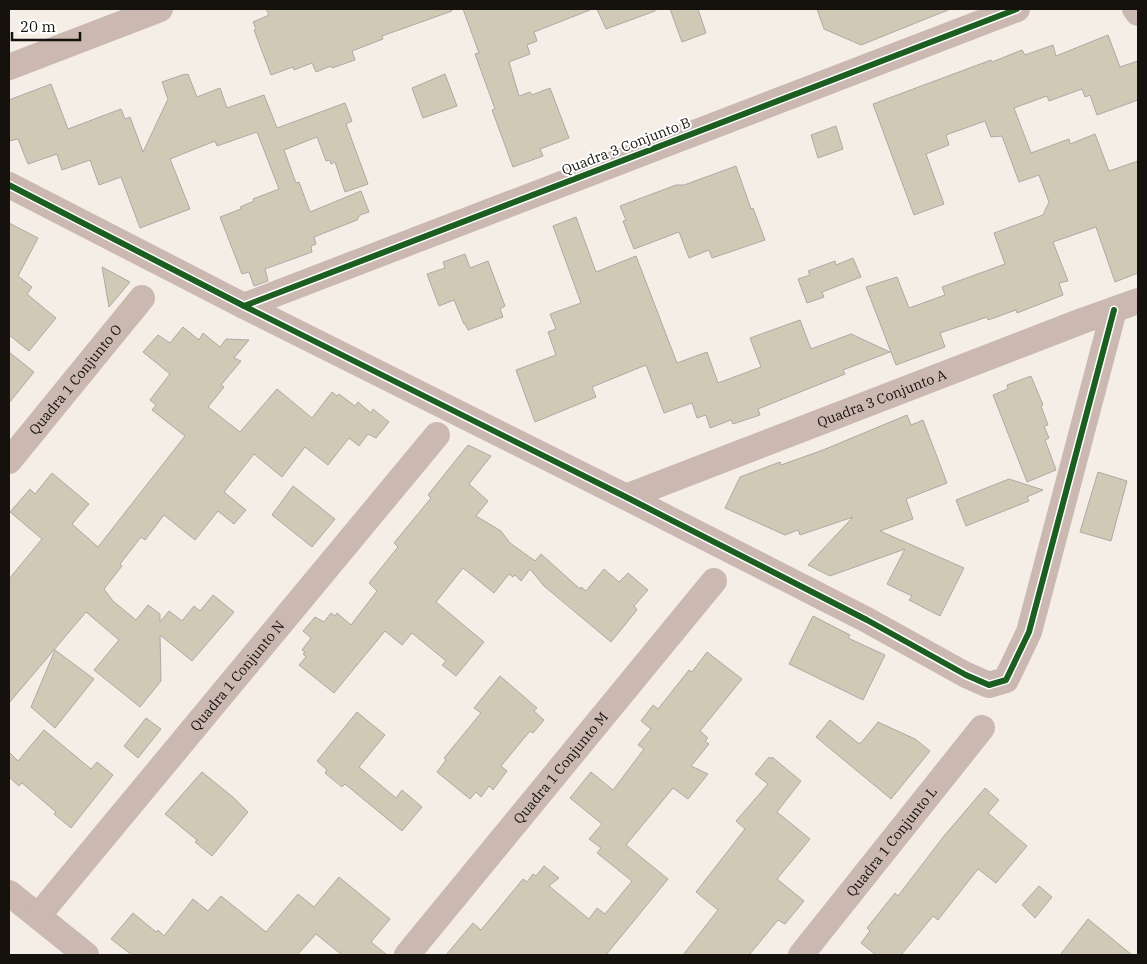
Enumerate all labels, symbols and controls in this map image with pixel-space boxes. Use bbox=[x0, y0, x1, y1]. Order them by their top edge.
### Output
scale bar bbox=[12, 10, 80, 42]
text: 20 m bbox=[20, 17, 56, 36]
street label: Quadra 3 Conjunto B bbox=[559, 113, 693, 179]
street label: Quadra 1 Conjunto O bbox=[25, 321, 126, 439]
street label: Quadra 3 Conjunto A bbox=[814, 365, 949, 431]
street label: Quadra 1 Conjunto N bbox=[186, 617, 288, 735]
street label: Quadra 1 Conjunto M bbox=[509, 708, 612, 828]
street label: Quadra 1 Conjunto L bbox=[842, 783, 941, 900]

